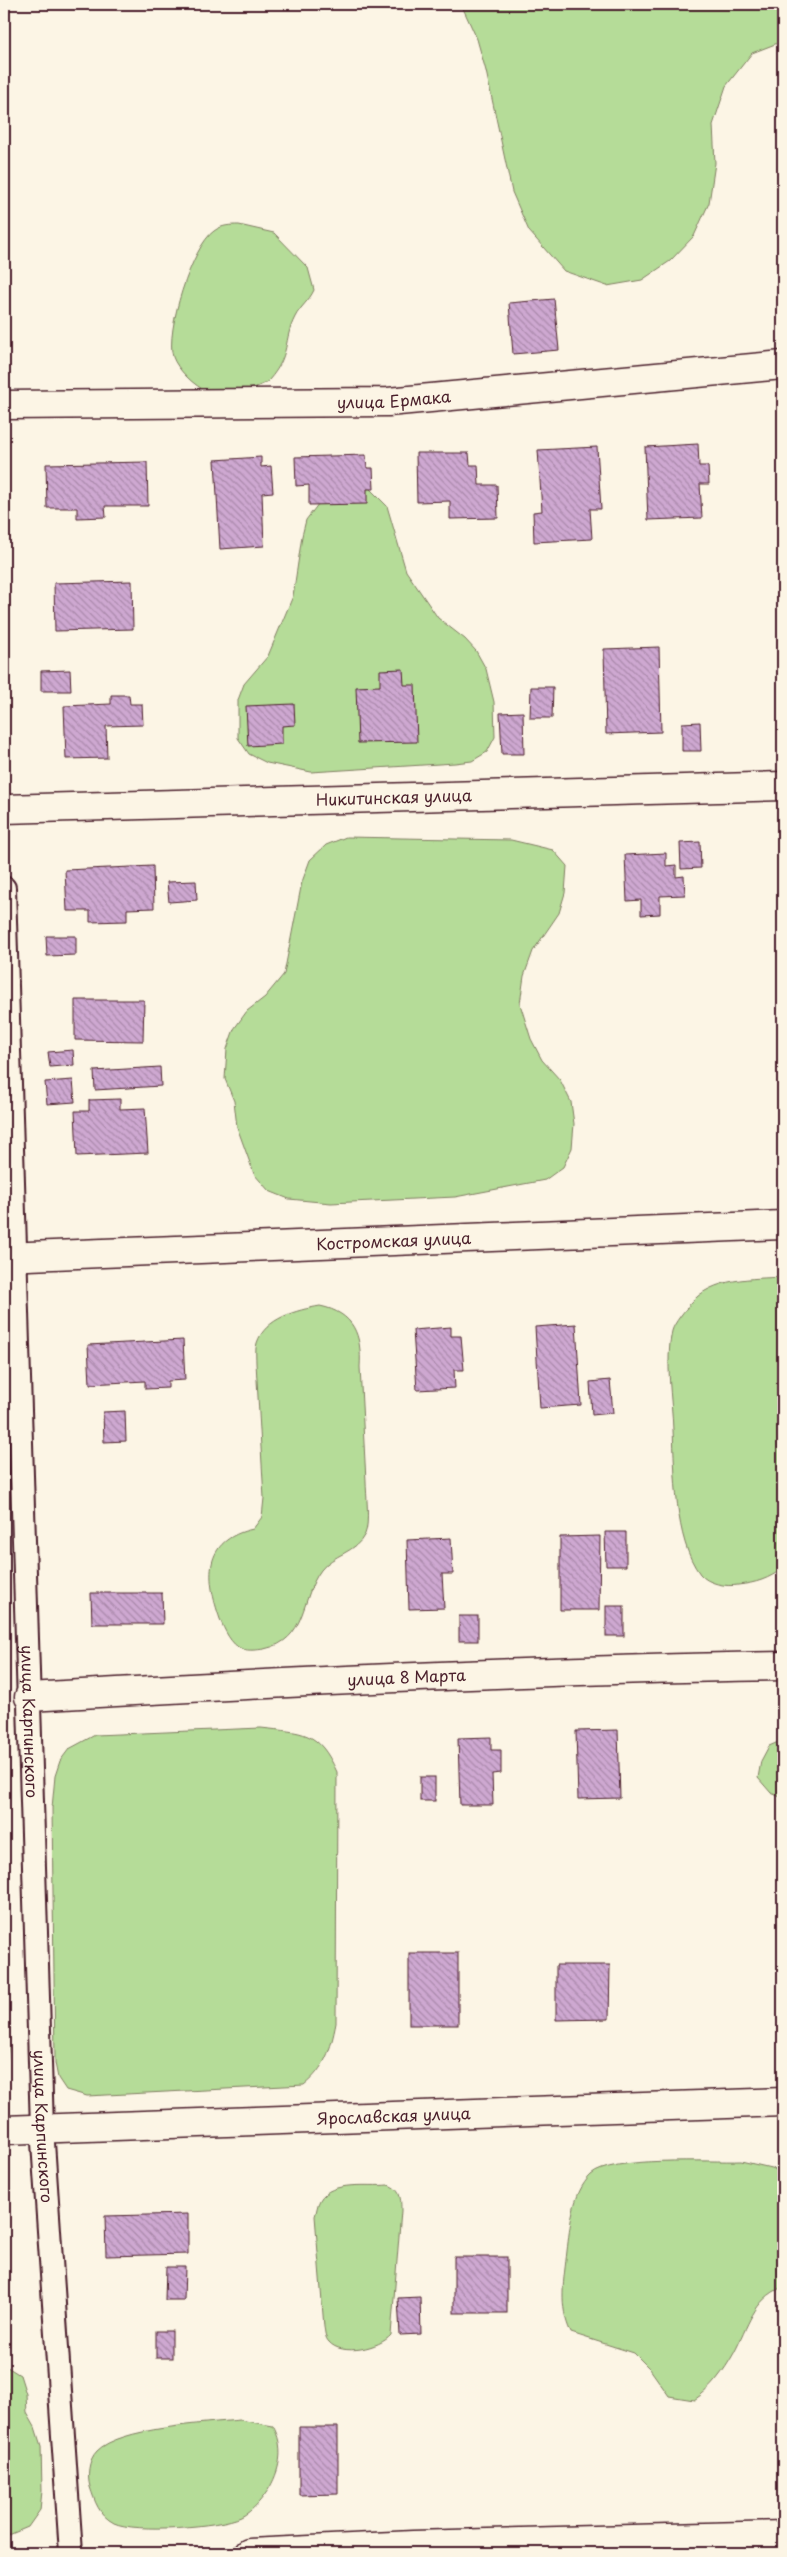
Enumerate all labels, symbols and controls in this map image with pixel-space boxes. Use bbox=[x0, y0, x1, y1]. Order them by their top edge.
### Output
street label: улица Ермака bbox=[337, 383, 452, 413]
street label: Никитинская улица bbox=[315, 782, 472, 811]
street label: Костромская улица bbox=[316, 1225, 472, 1255]
street label: улица Карпинского bbox=[16, 1645, 45, 1799]
street label: улица 8 Марта bbox=[347, 1662, 466, 1691]
street label: улица Карпинского bbox=[29, 2049, 60, 2204]
street label: Ярославская улица bbox=[315, 2100, 471, 2130]

